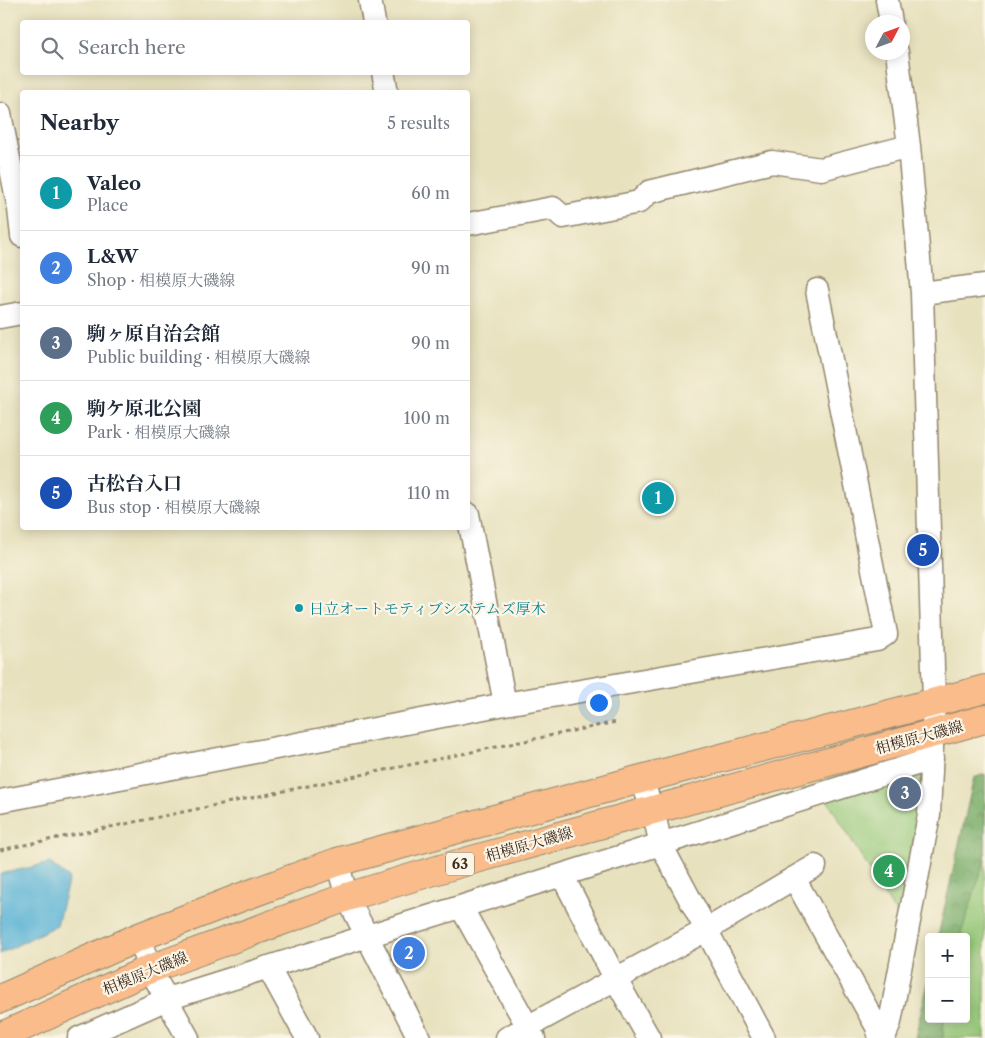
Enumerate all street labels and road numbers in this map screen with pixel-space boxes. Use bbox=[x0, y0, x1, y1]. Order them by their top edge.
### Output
street label: 相模原大磯線 bbox=[873, 716, 965, 758]
street label: 相模原大磯線 bbox=[483, 822, 575, 866]
road number: 63 bbox=[446, 852, 474, 876]
street label: 相模原大磯線 bbox=[100, 947, 190, 999]

